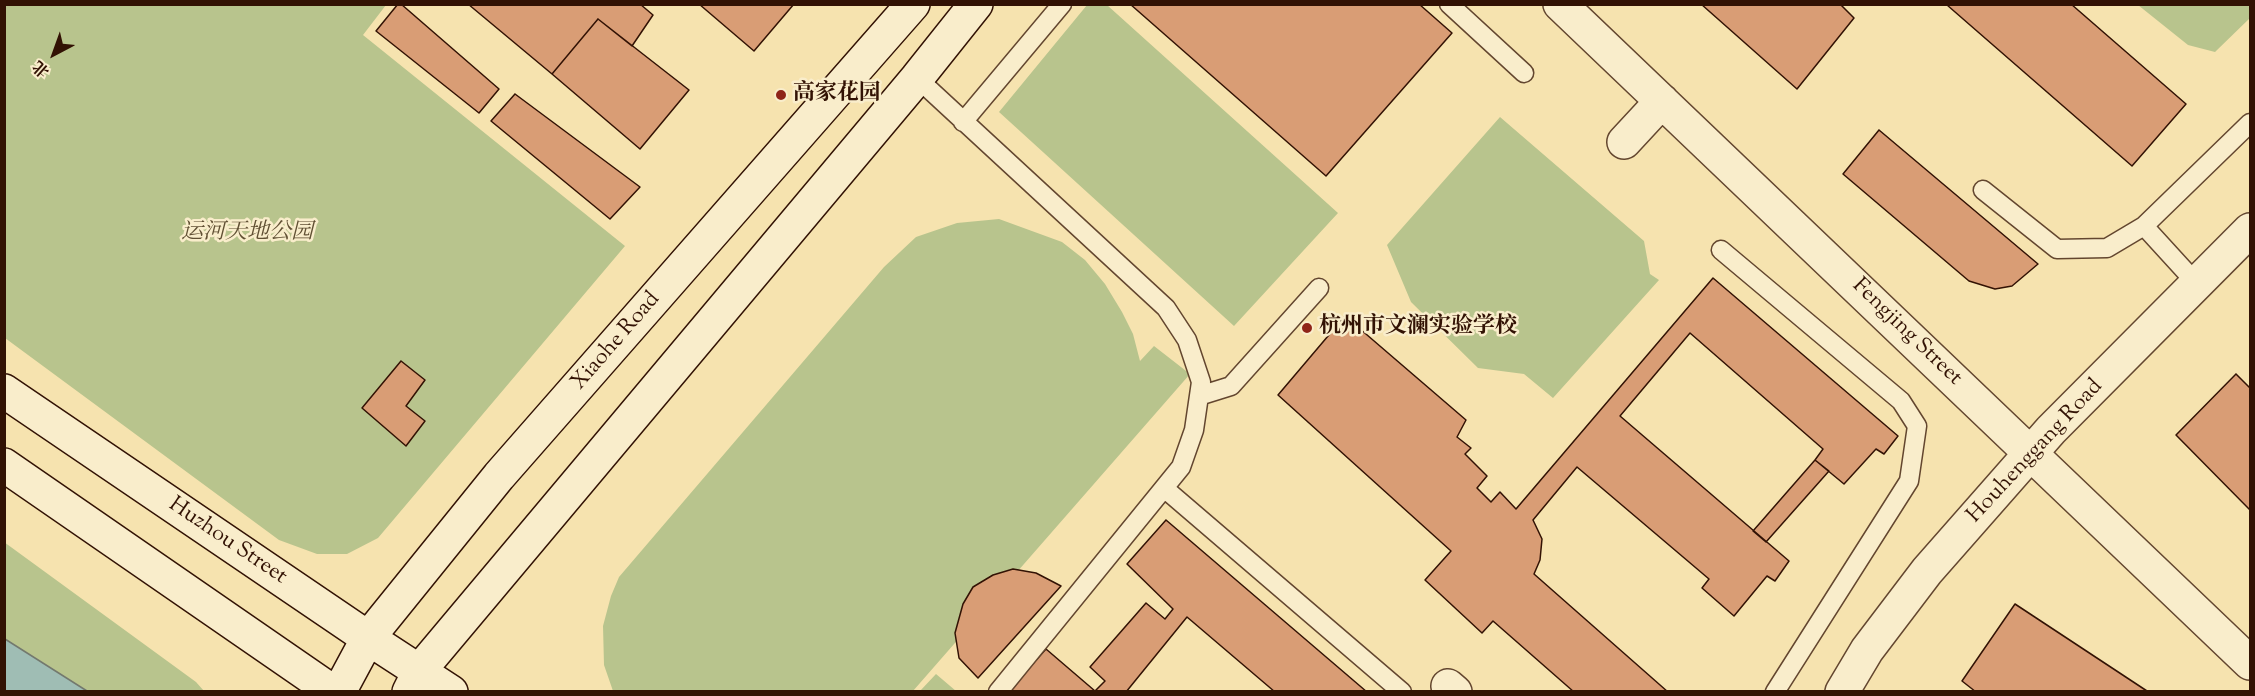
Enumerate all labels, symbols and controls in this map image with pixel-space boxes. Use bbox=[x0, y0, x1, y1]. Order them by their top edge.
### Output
north arrow bbox=[24, 24, 84, 84]
text: 北 bbox=[28, 54, 55, 82]
place label: 高家花园 bbox=[793, 82, 881, 108]
marker: 高家花园 bbox=[774, 88, 788, 102]
park label: 运河天地公园 bbox=[181, 221, 313, 247]
street label: Fengjing Street bbox=[1845, 274, 1967, 392]
street label: Xiaohe Road bbox=[567, 287, 667, 397]
place label: 杭州市文澜实验学校 bbox=[1319, 315, 1517, 341]
marker: 杭州市文澜实验学校 bbox=[1300, 321, 1314, 335]
street label: Houhenggang Road bbox=[1963, 375, 2109, 529]
street label: Huzhou Street bbox=[163, 493, 291, 591]

